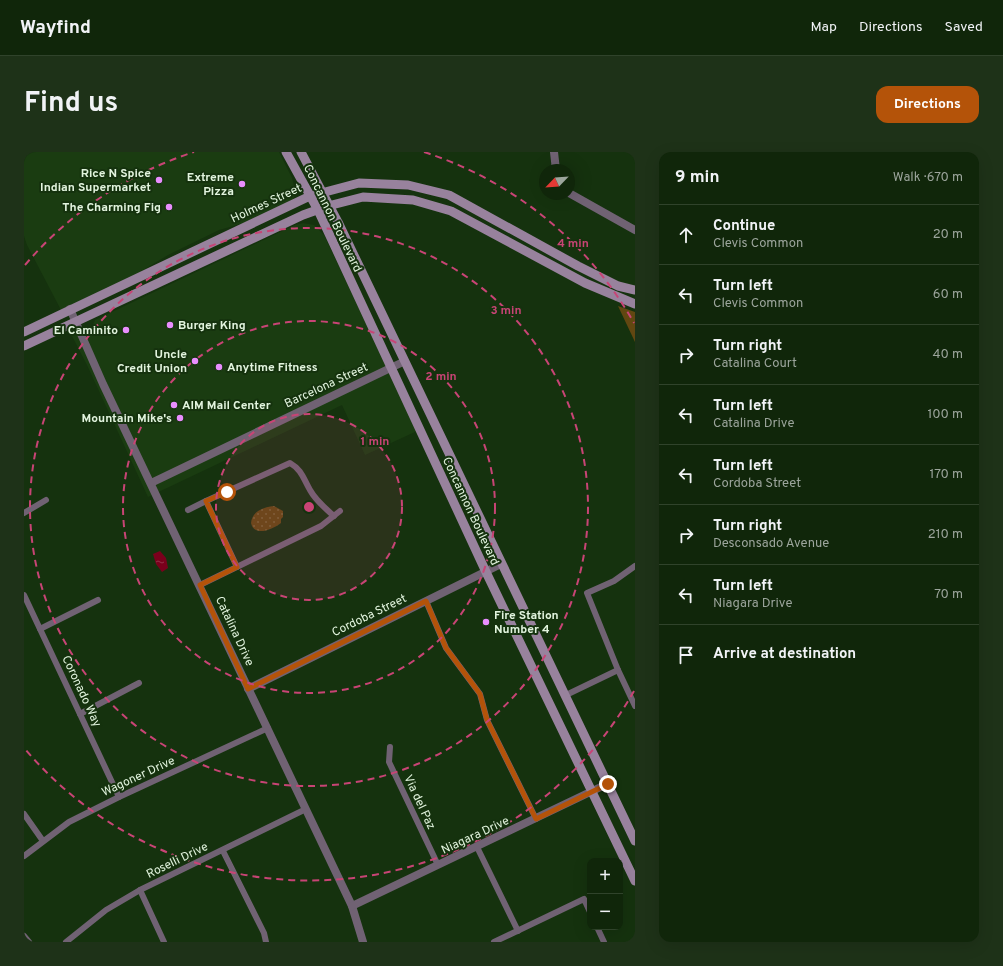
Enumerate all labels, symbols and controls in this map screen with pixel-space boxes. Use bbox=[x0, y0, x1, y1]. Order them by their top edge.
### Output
text: Wayfind bbox=[20, 16, 91, 40]
text: Map bbox=[811, 19, 837, 36]
text: Directions bbox=[859, 19, 923, 36]
text: Saved bbox=[945, 19, 983, 36]
text: Find us bbox=[24, 86, 118, 122]
button: Directions bbox=[876, 86, 979, 123]
street label: Concannon Boulevard bbox=[299, 162, 365, 275]
north arrow bbox=[539, 164, 575, 200]
place label: Rice N Spice Indian Supermarket bbox=[40, 166, 151, 196]
text: 9 min bbox=[675, 167, 719, 189]
place label: Extreme Pizza bbox=[187, 170, 234, 200]
text: Walk · 670 m bbox=[893, 170, 963, 186]
marker: Rice N Spice Indian Supermarket bbox=[154, 175, 164, 185]
marker: Extreme Pizza bbox=[237, 179, 247, 189]
street label: Holmes Street bbox=[228, 181, 304, 227]
place label: The Charming Fig bbox=[62, 200, 161, 216]
marker: The Charming Fig bbox=[164, 202, 174, 212]
text: Continue bbox=[713, 217, 775, 236]
icon: ahead bbox=[675, 224, 697, 246]
text: 20 m bbox=[933, 227, 963, 243]
text: 4 min bbox=[557, 236, 589, 252]
text: Clevis Common bbox=[713, 236, 803, 252]
text: Turn left bbox=[713, 277, 773, 296]
icon: left bbox=[675, 284, 697, 306]
text: 60 m bbox=[933, 287, 963, 303]
text: Clevis Common bbox=[713, 296, 803, 312]
text: 3 min bbox=[490, 303, 522, 319]
place label: Burger King bbox=[178, 318, 246, 334]
marker: Burger King bbox=[165, 320, 175, 330]
place label: El Caminito bbox=[54, 323, 118, 339]
marker: El Caminito bbox=[121, 325, 131, 335]
text: Turn right bbox=[713, 337, 782, 356]
icon: right bbox=[675, 344, 697, 366]
place label: Uncle Credit Union bbox=[117, 347, 187, 377]
text: 40 m bbox=[933, 347, 963, 363]
marker: Uncle Credit Union bbox=[190, 356, 200, 366]
text: Catalina Court bbox=[713, 356, 797, 372]
place label: Anytime Fitness bbox=[227, 360, 318, 376]
street label: Barcelona Street bbox=[282, 360, 371, 412]
marker: Anytime Fitness bbox=[214, 362, 224, 372]
text: 2 min bbox=[425, 369, 457, 385]
text: Turn left bbox=[713, 397, 773, 416]
place label: AIM Mail Center bbox=[182, 398, 271, 414]
marker: AIM Mail Center bbox=[169, 400, 179, 410]
icon: left bbox=[675, 404, 697, 426]
text: 100 m bbox=[927, 407, 963, 423]
place label: Mountain Mike's bbox=[82, 411, 172, 427]
marker: Mountain Mike's bbox=[175, 413, 185, 423]
text: Catalina Drive bbox=[713, 416, 794, 432]
text: 1 min bbox=[361, 434, 389, 450]
street label: Concannon Boulevard bbox=[438, 455, 502, 568]
text: Turn left bbox=[713, 457, 773, 476]
icon: left bbox=[675, 464, 697, 486]
text: 170 m bbox=[929, 467, 963, 483]
text: Cordoba Street bbox=[713, 476, 801, 492]
route start bbox=[218, 483, 236, 501]
centre of rings bbox=[302, 500, 316, 514]
text: Turn right bbox=[713, 517, 782, 536]
icon: right bbox=[675, 524, 697, 546]
text: 210 m bbox=[928, 527, 963, 543]
text: Desconsado Avenue bbox=[713, 536, 829, 552]
text: Turn left bbox=[713, 577, 773, 596]
icon: left bbox=[675, 584, 697, 606]
text: 70 m bbox=[934, 587, 963, 603]
street label: Cordoba Street bbox=[329, 591, 410, 641]
street label: Catalina Drive bbox=[211, 594, 257, 669]
text: Niagara Drive bbox=[713, 596, 792, 612]
place label: Fire Station Number 4 bbox=[494, 608, 559, 638]
marker: Fire Station Number 4 bbox=[481, 617, 491, 627]
icon: arrive bbox=[675, 644, 697, 666]
text: Arrive at destination bbox=[713, 645, 856, 664]
street label: Coronado Way bbox=[58, 653, 105, 730]
street label: Wagoner Drive bbox=[99, 753, 178, 801]
street label: Via del Paz bbox=[399, 772, 439, 832]
route end bbox=[599, 775, 617, 793]
street label: Niagara Drive bbox=[439, 813, 512, 859]
street label: Roselli Drive bbox=[144, 839, 211, 883]
map controls bbox=[587, 858, 623, 930]
button: + bbox=[587, 858, 623, 894]
button: − bbox=[587, 894, 623, 930]

